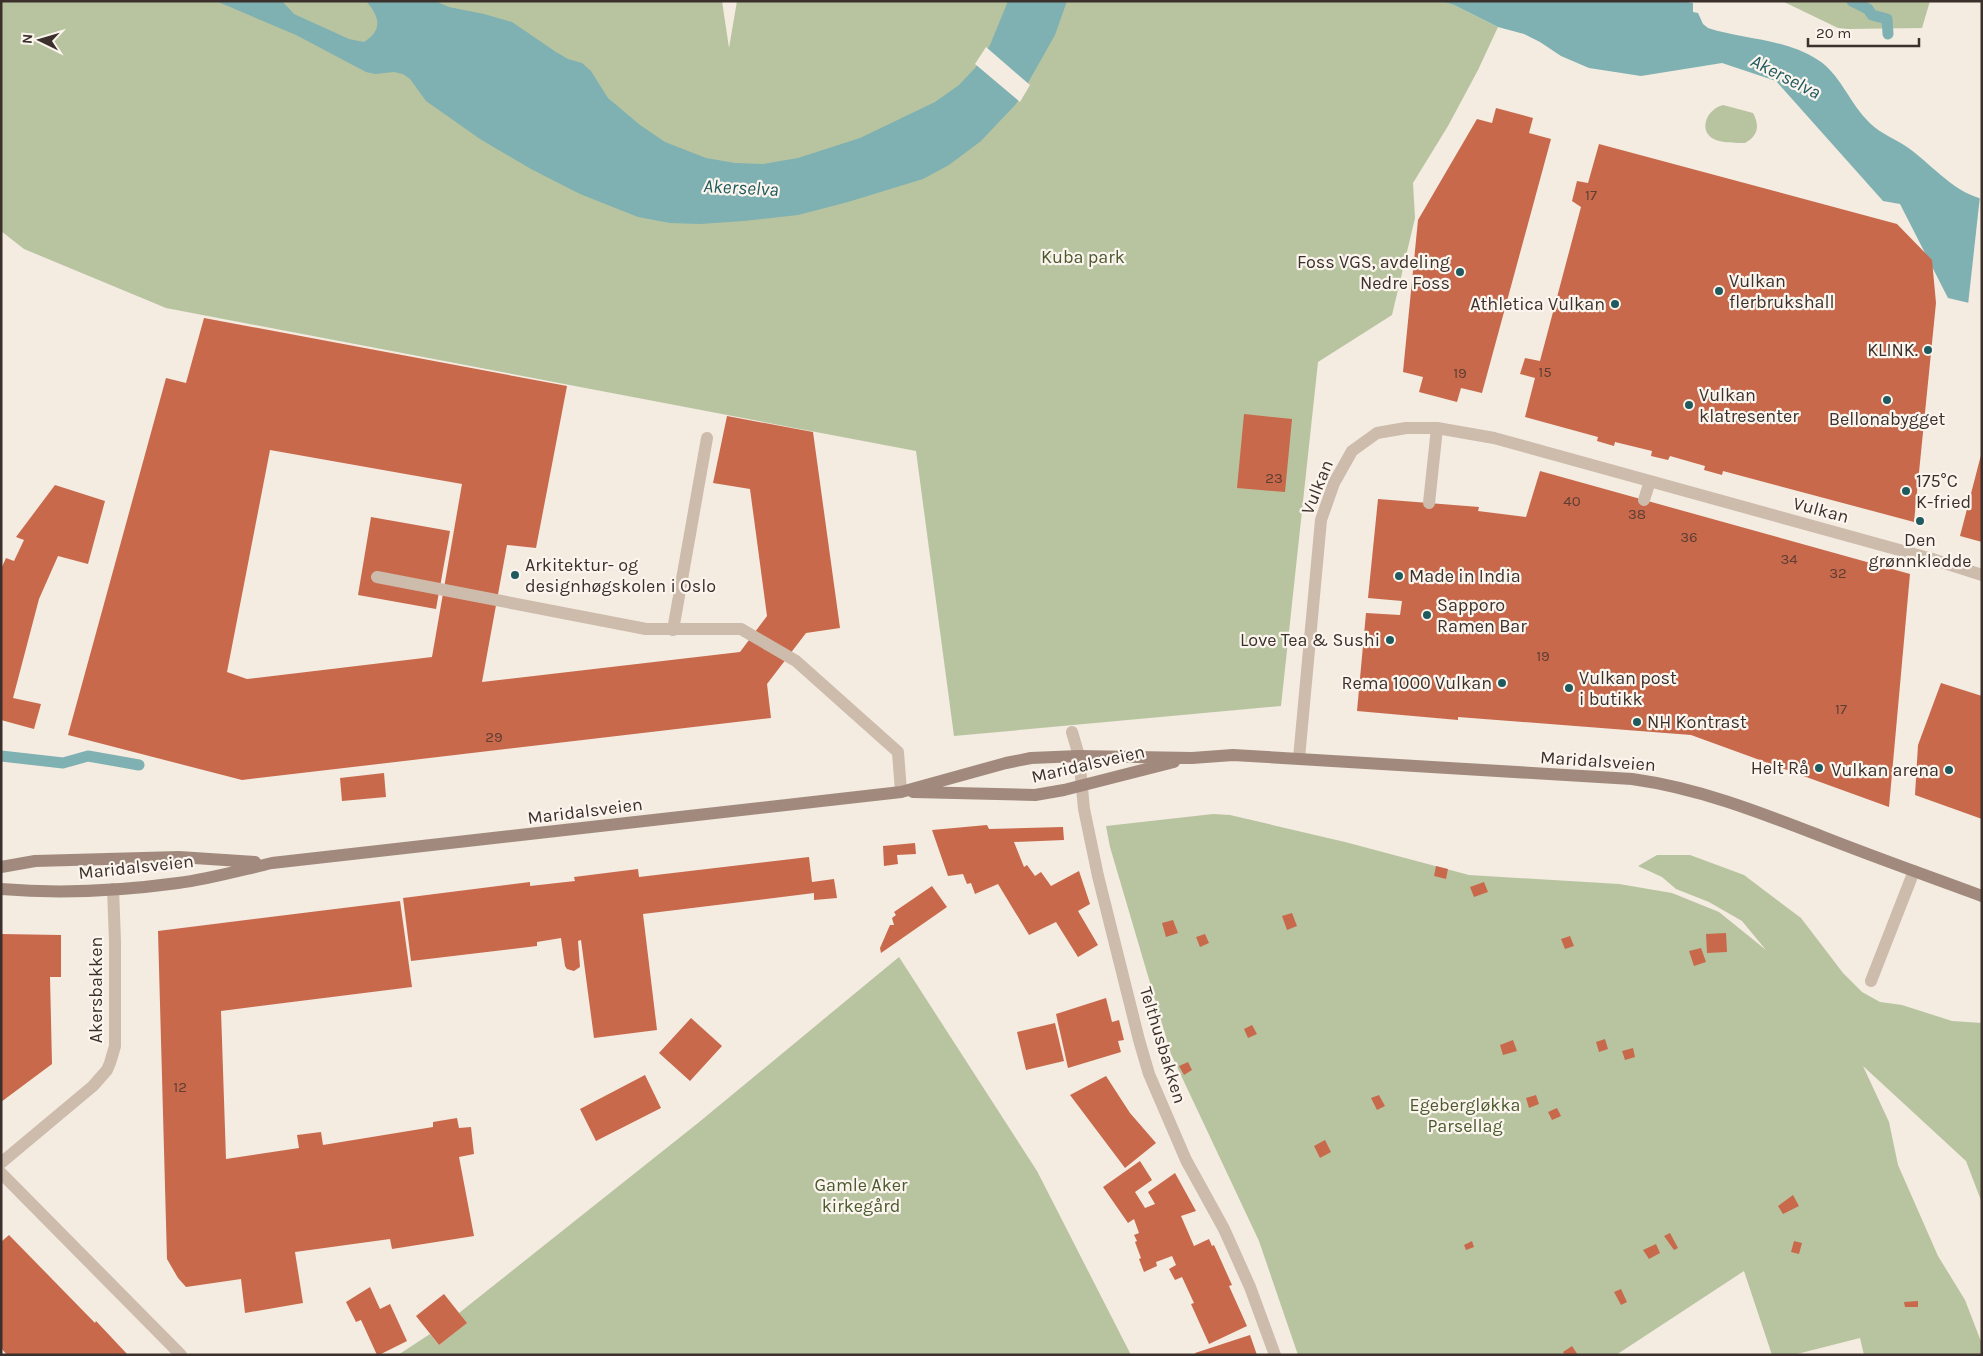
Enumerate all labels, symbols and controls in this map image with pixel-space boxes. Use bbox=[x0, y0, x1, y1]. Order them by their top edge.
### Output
north arrow bbox=[15, 15, 65, 65]
scale bar bbox=[1808, 15, 1919, 47]
text: 20 m bbox=[1816, 24, 1851, 42]
text: N bbox=[19, 33, 36, 45]
water label: Akerselva bbox=[1747, 50, 1824, 104]
water label: Akerselva bbox=[703, 175, 779, 201]
house number: 17 bbox=[1585, 186, 1597, 204]
park label: Kuba park bbox=[1041, 246, 1125, 268]
place label: Foss VGS, avdeling Nedre Foss bbox=[1297, 251, 1450, 294]
marker: Foss VGS, avdeling Nedre Foss bbox=[1454, 266, 1466, 278]
place label: Vulkan flerbrukshall bbox=[1729, 270, 1834, 313]
marker: Vulkan flerbrukshall bbox=[1713, 285, 1725, 297]
place label: Athletica Vulkan bbox=[1470, 293, 1605, 315]
marker: Athletica Vulkan bbox=[1609, 298, 1621, 310]
place label: KLINK. bbox=[1867, 339, 1918, 361]
marker: KLINK. bbox=[1922, 344, 1934, 356]
house number: 15 bbox=[1538, 363, 1552, 381]
house number: 19 bbox=[1453, 364, 1467, 382]
place label: Vulkan klatresenter bbox=[1699, 384, 1799, 427]
marker: Bellonabygget bbox=[1881, 394, 1893, 406]
marker: Vulkan klatresenter bbox=[1683, 399, 1695, 411]
place label: Bellonabygget bbox=[1829, 408, 1945, 430]
street label: Vulkan bbox=[1296, 456, 1338, 518]
house number: 23 bbox=[1265, 469, 1283, 487]
place label: 175°C K-fried bbox=[1916, 470, 1971, 513]
marker: 175°C K-fried bbox=[1900, 485, 1912, 497]
house number: 40 bbox=[1563, 492, 1581, 510]
street label: Vulkan bbox=[1791, 492, 1851, 528]
house number: 38 bbox=[1628, 505, 1646, 523]
marker: Den grønnkledde bbox=[1914, 515, 1926, 527]
house number: 36 bbox=[1680, 528, 1698, 546]
place label: Den grønnkledde bbox=[1868, 529, 1972, 572]
house number: 34 bbox=[1780, 550, 1798, 568]
place label: Arkitektur- og designhøgskolen i Oslo bbox=[525, 554, 716, 597]
house number: 32 bbox=[1829, 564, 1847, 582]
place label: Made in India bbox=[1409, 565, 1521, 587]
marker: Arkitektur- og designhøgskolen i Oslo bbox=[509, 569, 521, 581]
marker: Made in India bbox=[1393, 570, 1405, 582]
place label: Sapporo Ramen Bar bbox=[1437, 594, 1527, 637]
marker: Sapporo Ramen Bar bbox=[1421, 609, 1433, 621]
place label: Love Tea & Sushi bbox=[1240, 629, 1380, 651]
marker: Love Tea & Sushi bbox=[1384, 634, 1396, 646]
house number: 19 bbox=[1536, 647, 1550, 665]
place label: Vulkan post i butikk bbox=[1579, 667, 1677, 710]
place label: Rema 1000 Vulkan bbox=[1341, 672, 1492, 694]
marker: Rema 1000 Vulkan bbox=[1496, 677, 1508, 689]
marker: Vulkan post i butikk bbox=[1563, 682, 1575, 694]
house number: 17 bbox=[1835, 700, 1847, 718]
place label: NH Kontrast bbox=[1647, 711, 1747, 733]
marker: NH Kontrast bbox=[1631, 716, 1643, 728]
house number: 29 bbox=[485, 728, 503, 746]
street label: Maridalsveien bbox=[1029, 740, 1147, 788]
street label: Maridalsveien bbox=[1539, 746, 1657, 776]
place label: Helt Rå bbox=[1751, 757, 1809, 779]
place label: Vulkan arena bbox=[1831, 759, 1939, 781]
marker: Helt Rå bbox=[1813, 762, 1825, 774]
marker: Vulkan arena bbox=[1943, 764, 1955, 776]
street label: Maridalsveien bbox=[526, 793, 644, 829]
street label: Maridalsveien bbox=[77, 850, 195, 884]
street label: Akersbakken bbox=[85, 937, 107, 1043]
street label: Telthusbakken bbox=[1135, 984, 1191, 1106]
house number: 12 bbox=[173, 1078, 187, 1096]
park label: Egebergløkka Parsellag bbox=[1410, 1094, 1520, 1137]
park label: Gamle Aker kirkegård bbox=[814, 1174, 908, 1217]

